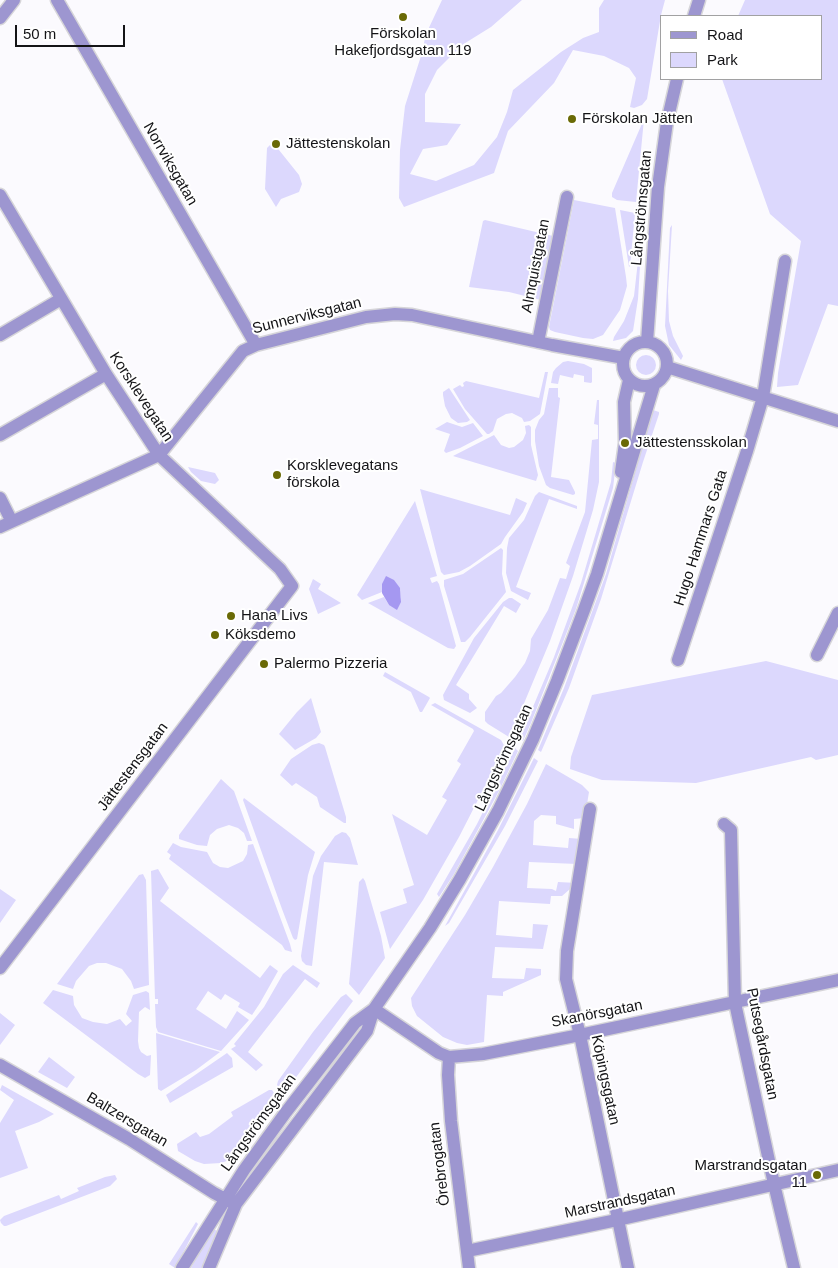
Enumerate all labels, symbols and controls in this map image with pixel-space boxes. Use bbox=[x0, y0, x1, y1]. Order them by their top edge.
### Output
marker: Förskolan Hakefjordsgatan 119 bbox=[397, 11, 409, 23]
scale bar bbox=[18, 15, 128, 47]
legend bbox=[660, 15, 823, 80]
text: 50 m bbox=[23, 25, 56, 42]
place label: Förskolan Hakefjordsgatan 119 bbox=[334, 25, 472, 60]
text: Road bbox=[707, 26, 743, 43]
text: Park bbox=[707, 51, 738, 68]
place label: Förskolan Jätten bbox=[582, 110, 693, 128]
marker: Förskolan Jätten bbox=[566, 113, 578, 125]
street label: Norrviksgatan bbox=[139, 119, 201, 209]
place label: Jättestenskolan bbox=[286, 135, 390, 153]
marker: Jättestenskolan bbox=[270, 138, 282, 150]
street label: Långströmsgatan bbox=[628, 149, 656, 267]
street label: Almquistgatan bbox=[518, 218, 554, 314]
street label: Sunnerviksgatan bbox=[251, 294, 363, 338]
street label: Korsklevegatan bbox=[105, 349, 177, 445]
place label: Jättestensskolan bbox=[635, 434, 747, 452]
marker: Jättestensskolan bbox=[619, 437, 631, 449]
place label: Korsklevegatans förskola bbox=[287, 457, 398, 492]
street label: Hugo Hammars Gata bbox=[671, 468, 731, 608]
marker: Korsklevegatans förskola bbox=[271, 469, 283, 481]
place label: Hana Livs bbox=[241, 607, 308, 625]
marker: Hana Livs bbox=[225, 610, 237, 622]
place label: Köksdemo bbox=[225, 626, 296, 644]
marker: Köksdemo bbox=[209, 629, 221, 641]
place label: Palermo Pizzeria bbox=[274, 655, 387, 673]
marker: Palermo Pizzeria bbox=[258, 658, 270, 670]
street label: Långströmsgatan bbox=[471, 702, 537, 814]
street label: Jättestensgatan bbox=[94, 719, 172, 815]
street label: Putsegårdsgatan bbox=[742, 987, 782, 1101]
street label: Skanörsgatan bbox=[550, 996, 644, 1032]
street label: Köpingsgatan bbox=[587, 1033, 623, 1127]
street label: Långströmsgatan bbox=[218, 1071, 300, 1175]
street label: Baltzersgatan bbox=[83, 1089, 171, 1151]
street label: Örebrogatan bbox=[426, 1121, 454, 1207]
place label: Marstrandsgatan 11 bbox=[694, 1157, 807, 1192]
marker: Marstrandsgatan 11 bbox=[811, 1169, 823, 1181]
street label: Marstrandsgatan bbox=[563, 1181, 677, 1223]

